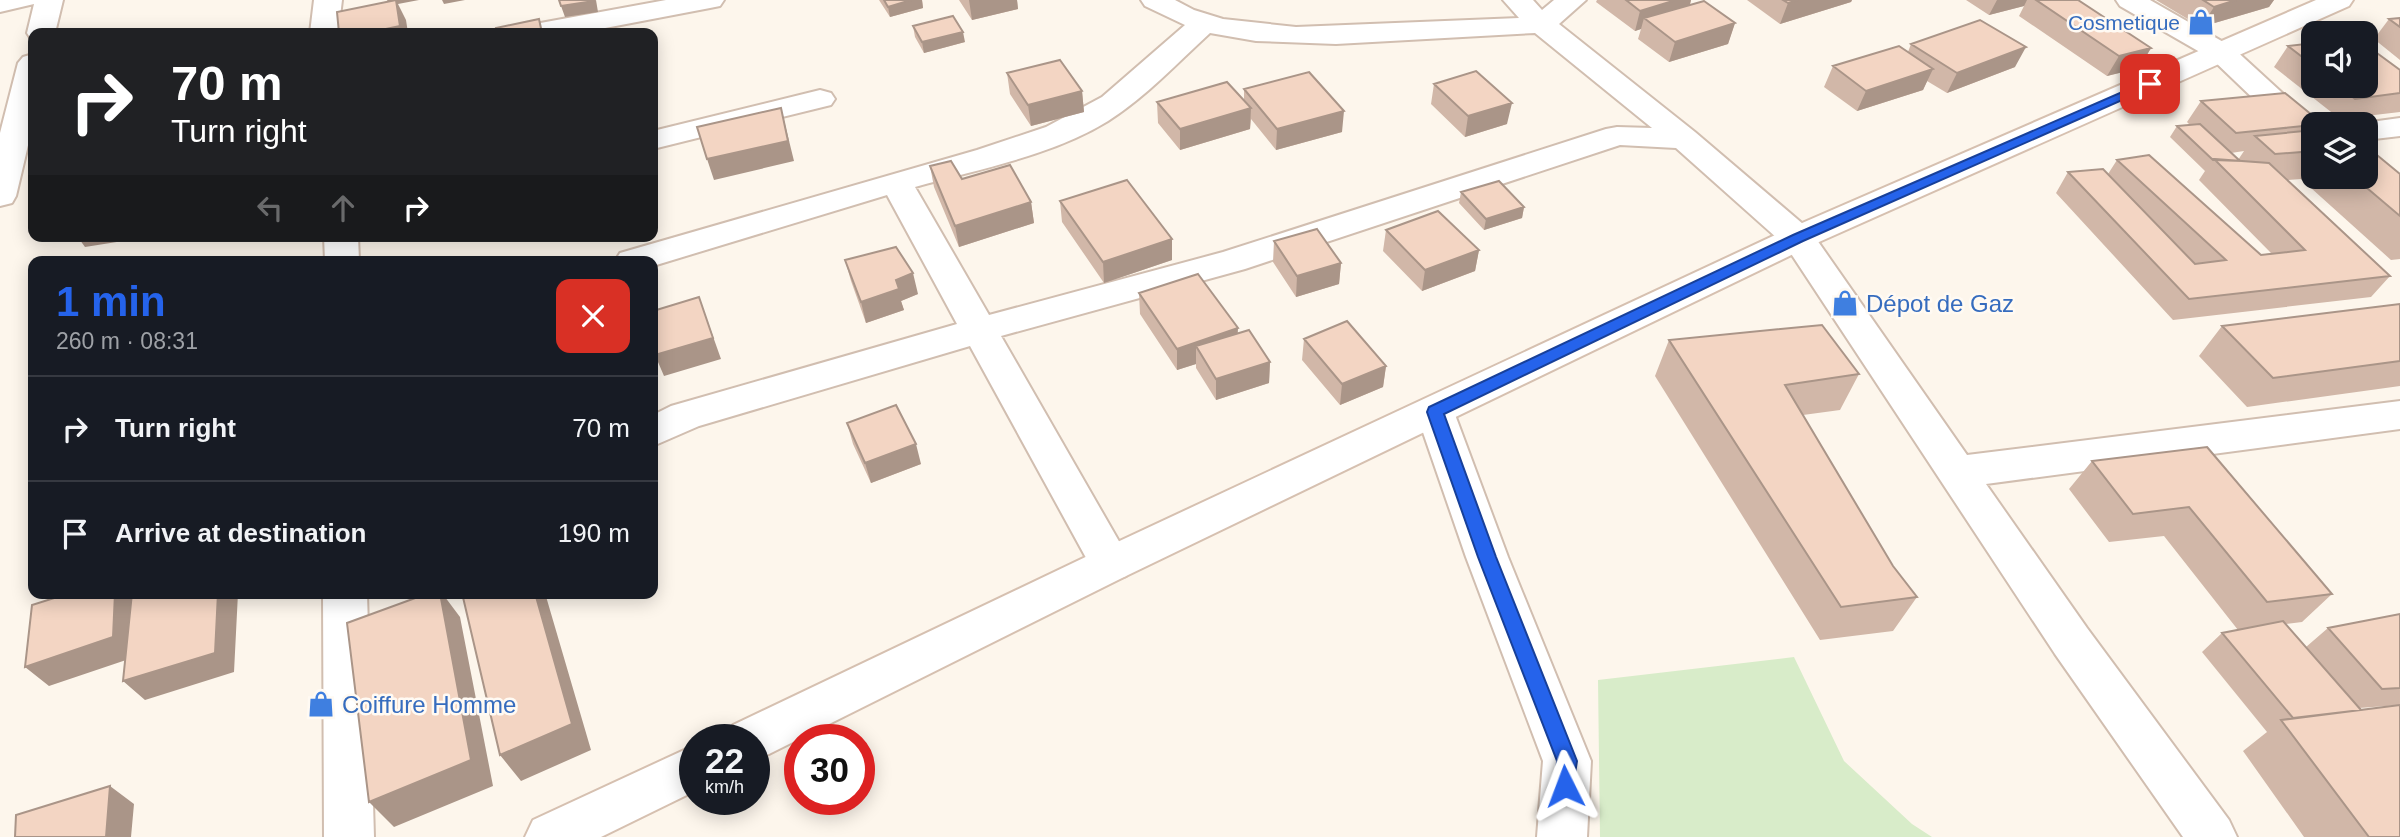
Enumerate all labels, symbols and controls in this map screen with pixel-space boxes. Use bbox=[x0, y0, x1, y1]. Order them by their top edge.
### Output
shop icon: Cosmetique bbox=[2186, 7, 2216, 37]
place label: Cosmetique bbox=[2068, 11, 2180, 34]
map controls bbox=[2301, 21, 2378, 189]
button: sound bbox=[2301, 21, 2378, 98]
pin bbox=[2120, 54, 2180, 114]
icon: right bbox=[56, 56, 147, 147]
text: 70 m bbox=[171, 56, 283, 110]
icon: arrive bbox=[2131, 65, 2169, 103]
button: layers bbox=[2301, 112, 2378, 189]
text: Turn right bbox=[171, 113, 307, 149]
icon: left bbox=[251, 189, 289, 227]
icon: ahead bbox=[324, 189, 362, 227]
icon: right bbox=[397, 189, 435, 227]
text: 1 min bbox=[56, 278, 166, 325]
button: close bbox=[556, 279, 630, 353]
shop icon: Dépot de Gaz bbox=[1830, 288, 1860, 318]
place label: Dépot de Gaz bbox=[1866, 290, 2014, 317]
text: 260 m · 08:31 bbox=[56, 328, 198, 354]
icon: right bbox=[56, 410, 94, 448]
text: Turn right bbox=[115, 413, 236, 443]
text: 70 m bbox=[572, 413, 630, 443]
icon: arrive bbox=[56, 515, 94, 553]
text: Arrive at destination bbox=[115, 518, 366, 548]
text: 190 m bbox=[558, 518, 630, 548]
shop icon: Coiffure Homme bbox=[306, 689, 336, 719]
place label: Coiffure Homme bbox=[342, 691, 516, 718]
speed limit sign: 30 bbox=[784, 724, 875, 815]
text: 22 bbox=[705, 741, 744, 780]
position arrow bbox=[1528, 749, 1602, 823]
text: km/h bbox=[705, 777, 744, 797]

